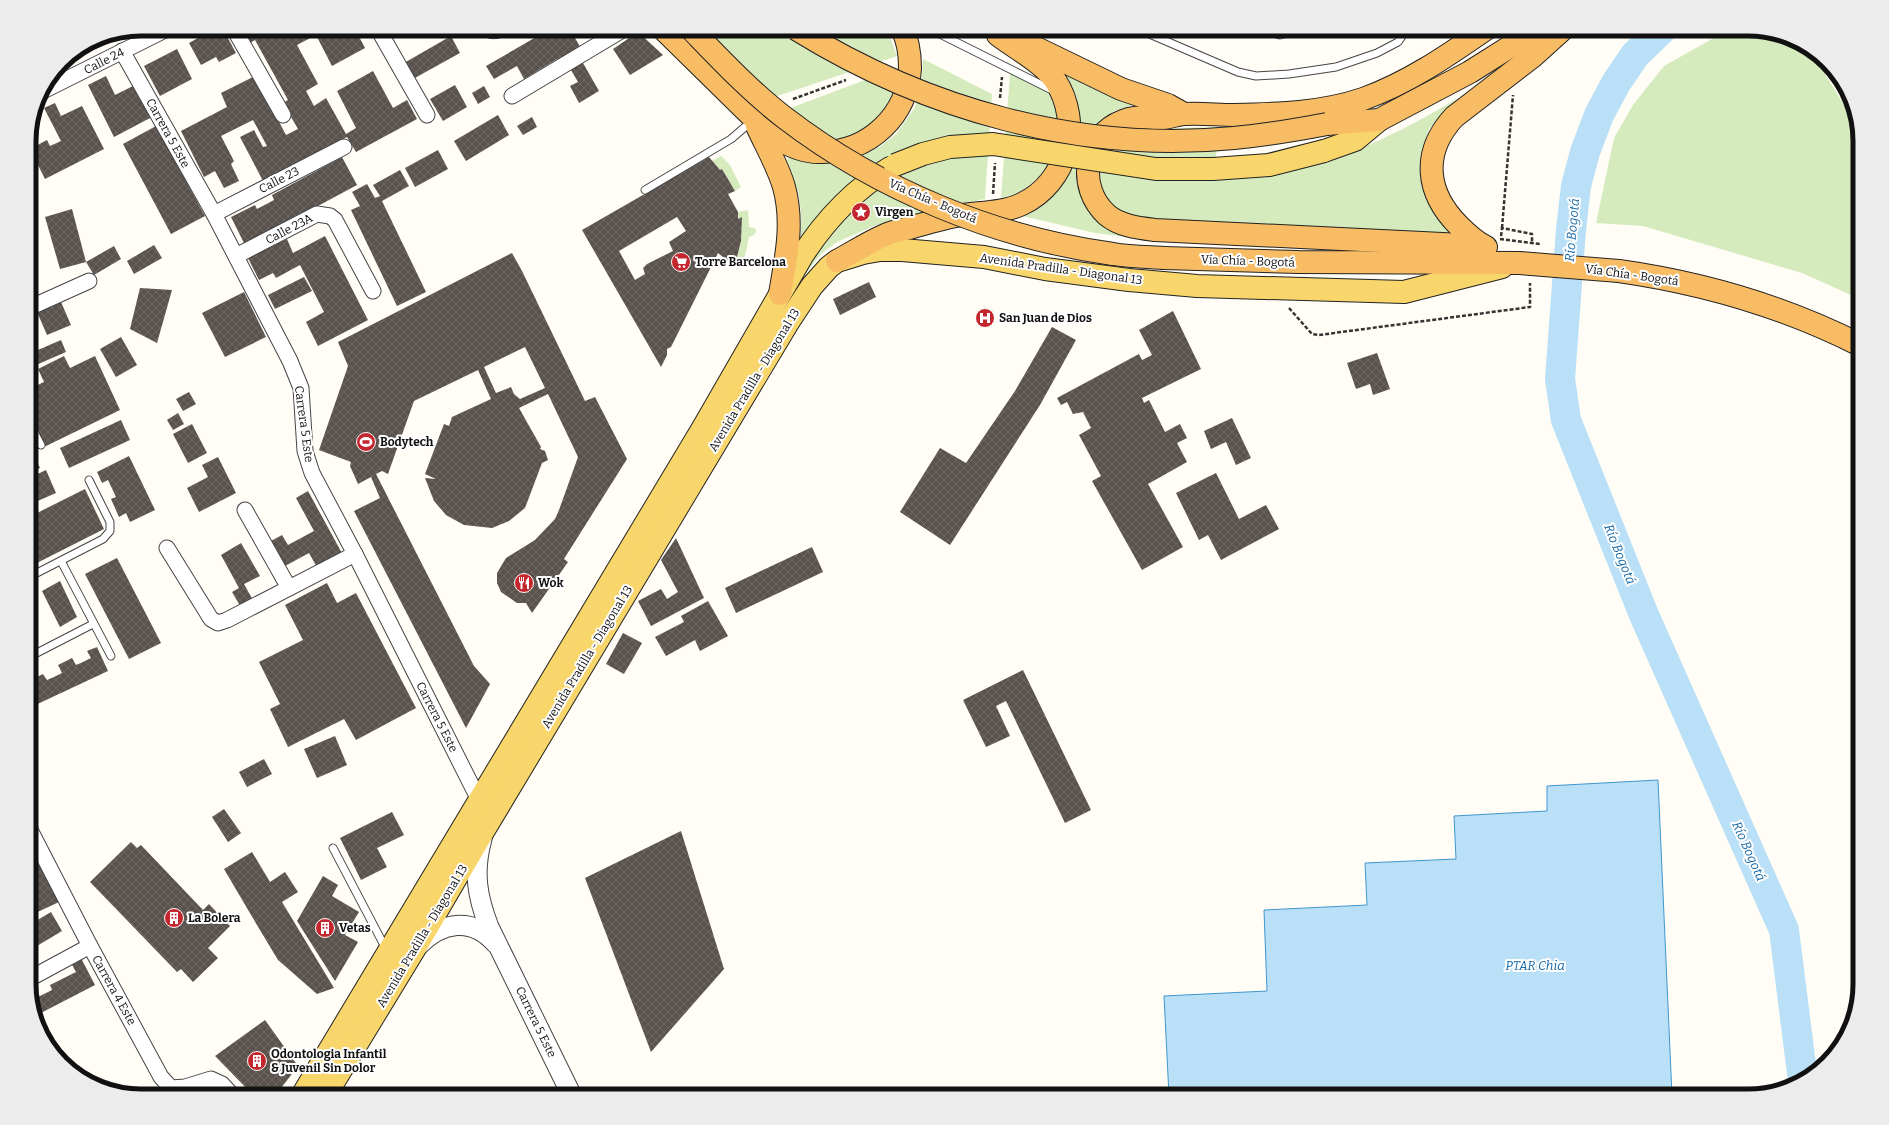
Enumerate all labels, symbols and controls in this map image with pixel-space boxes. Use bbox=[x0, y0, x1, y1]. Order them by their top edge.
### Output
street label: Calle 24 bbox=[81, 45, 127, 77]
street label: Carrera 5 Este bbox=[143, 96, 193, 170]
street label: Calle 23 bbox=[257, 164, 302, 196]
street label: Vía Chía - Bogotá bbox=[887, 176, 979, 226]
water label: Río Bogotá bbox=[1562, 198, 1582, 262]
place icon: Virgen bbox=[850, 201, 872, 223]
place label: Virgen bbox=[875, 205, 914, 219]
street label: Calle 23A bbox=[263, 211, 315, 247]
supermarket icon: Torre Barcelona bbox=[670, 251, 692, 273]
street label: Avenida Pradilla - Diagonal 13 bbox=[979, 251, 1143, 287]
street label: Vía Chía - Bogotá bbox=[1201, 252, 1296, 270]
place label: Torre Barcelona bbox=[695, 255, 786, 269]
street label: Vía Chía - Bogotá bbox=[1584, 262, 1680, 289]
street label: Avenida Pradilla - Diagonal 13 bbox=[706, 306, 802, 454]
hospital icon: San Juan de Dios bbox=[974, 307, 996, 329]
place label: San Juan de Dios bbox=[999, 311, 1092, 325]
street label: Carrera 5 Este bbox=[292, 385, 316, 463]
sports icon: Bodytech bbox=[355, 431, 377, 453]
place label: Bodytech bbox=[380, 435, 434, 449]
water label: Río Bogotá bbox=[1601, 522, 1639, 586]
restaurant icon: Wok bbox=[513, 572, 535, 594]
place label: Wok bbox=[538, 576, 564, 590]
street label: Avenida Pradilla - Diagonal 13 bbox=[539, 583, 635, 731]
street label: Carrera 5 Este bbox=[413, 679, 461, 755]
water label: Río Bogotá bbox=[1729, 819, 1769, 883]
street label: Avenida Pradilla - Diagonal 13 bbox=[374, 862, 470, 1010]
building icon: La Bolera bbox=[163, 907, 185, 929]
place label: La Bolera bbox=[188, 911, 241, 925]
building icon: Vetas bbox=[314, 917, 336, 939]
place label: Vetas bbox=[339, 921, 371, 935]
street label: Carrera 4 Este bbox=[89, 953, 139, 1027]
water label: PTAR Chia bbox=[1505, 958, 1565, 973]
street label: Carrera 5 Este bbox=[513, 984, 559, 1060]
place label: Odontologia Infantil & Juvenil Sin Dolor bbox=[271, 1047, 387, 1075]
building icon: Odontologia Infantil & Juvenil Sin Dolor bbox=[246, 1050, 268, 1072]

